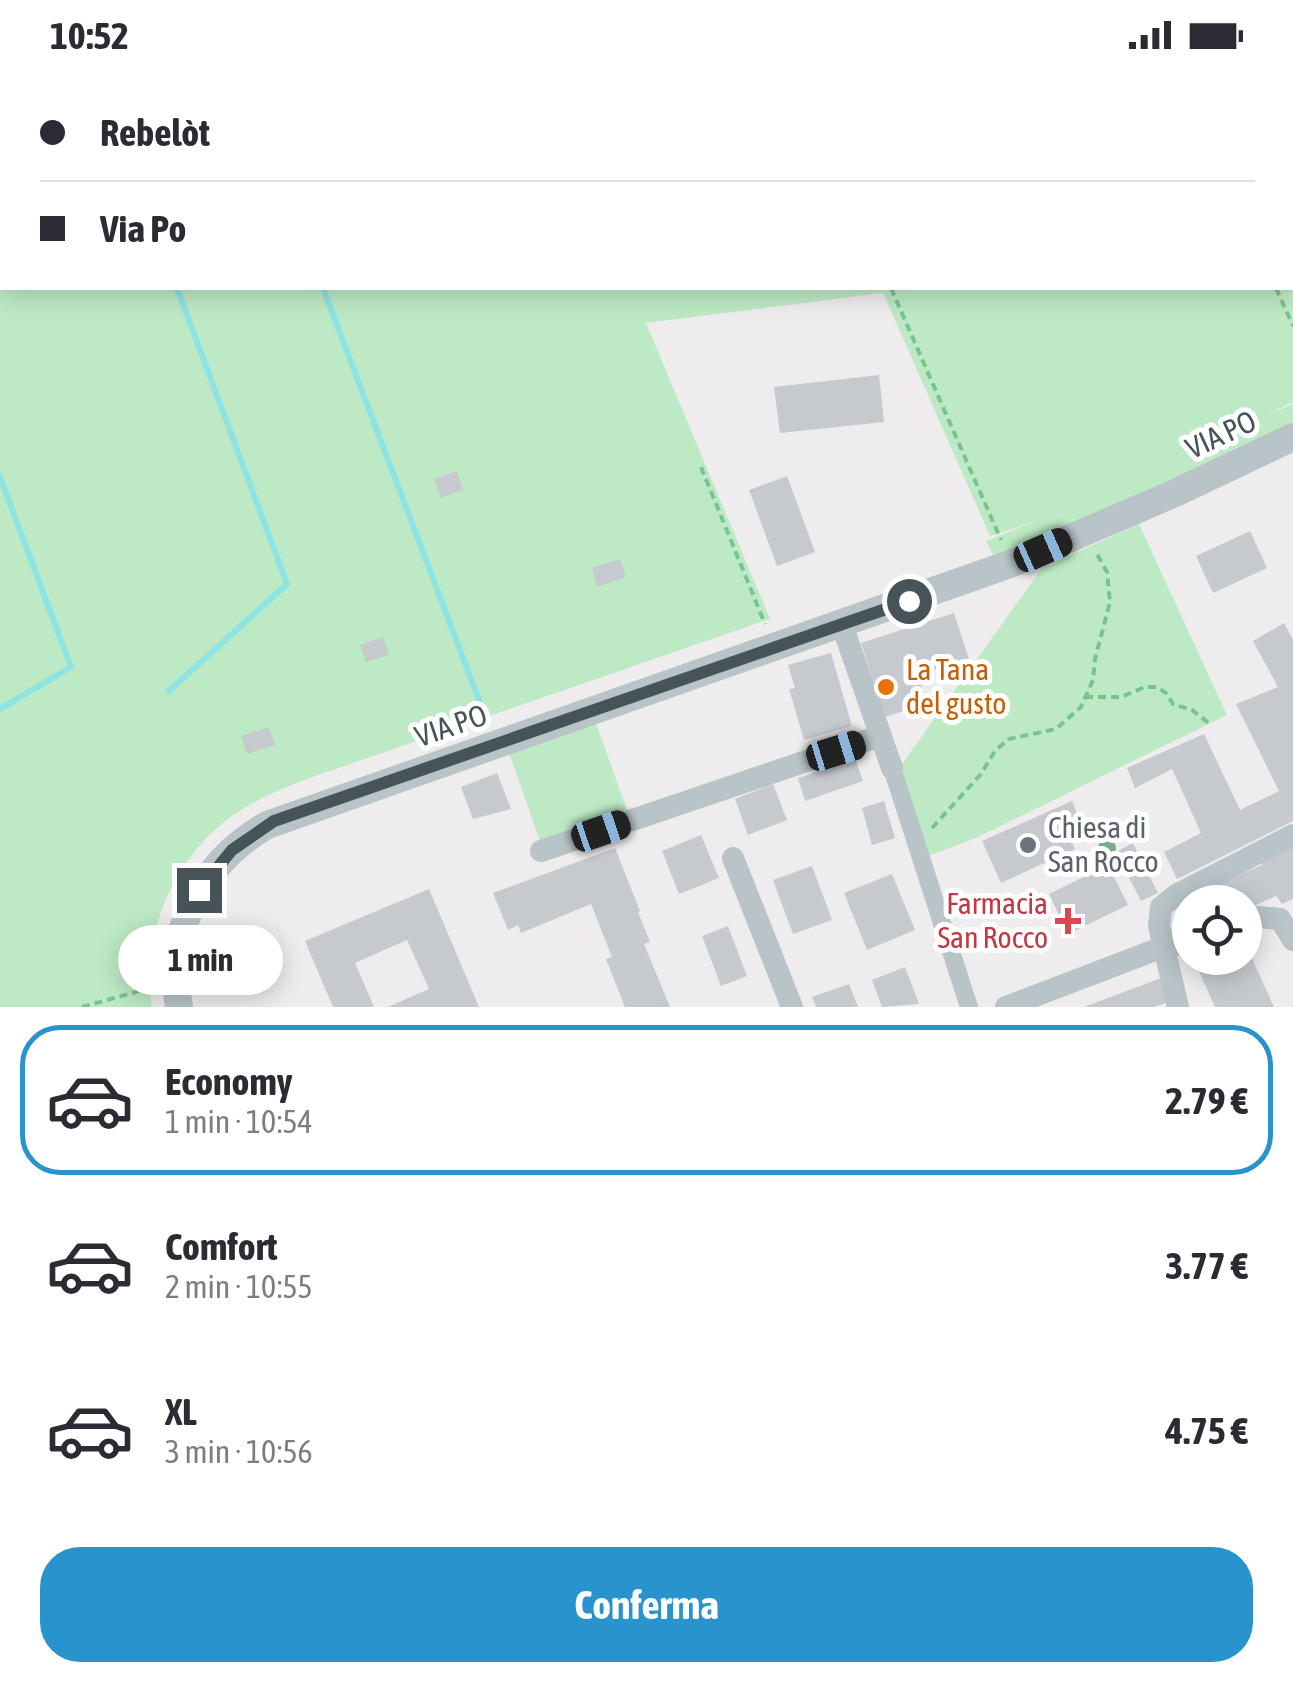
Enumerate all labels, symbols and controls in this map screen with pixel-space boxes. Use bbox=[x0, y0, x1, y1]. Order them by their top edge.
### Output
text: 10:52 bbox=[50, 14, 129, 57]
text: Rebelòt bbox=[100, 111, 210, 154]
text: Via Po bbox=[100, 207, 186, 250]
street label: VIA PO bbox=[1180, 403, 1261, 465]
car bbox=[1009, 524, 1077, 576]
route start bbox=[887, 579, 932, 624]
place label: La Tana del gusto bbox=[906, 652, 1006, 720]
marker: La Tana del gusto bbox=[875, 676, 897, 698]
street label: VIA PO bbox=[410, 697, 491, 753]
car bbox=[803, 728, 869, 774]
car bbox=[568, 807, 634, 855]
place label: Chiesa di San Rocco bbox=[1048, 810, 1159, 878]
marker: Chiesa di San Rocco bbox=[1017, 834, 1039, 856]
route end bbox=[177, 868, 222, 913]
map controls bbox=[1172, 885, 1262, 975]
button: locate bbox=[1172, 885, 1262, 975]
place label: Farmacia San Rocco bbox=[937, 886, 1048, 954]
marker: Farmacia San Rocco bbox=[1057, 910, 1079, 932]
callout: 1 min bbox=[116, 925, 282, 995]
text: 1 min bbox=[168, 941, 233, 978]
icon: car bbox=[45, 1055, 135, 1145]
text: Economy bbox=[165, 1060, 292, 1103]
text: 2.79 € bbox=[1165, 1079, 1248, 1122]
text: 1 min · 10:54 bbox=[165, 1103, 312, 1140]
icon: car bbox=[45, 1220, 135, 1310]
text: Comfort bbox=[165, 1225, 277, 1268]
text: 3.77 € bbox=[1165, 1244, 1248, 1287]
text: 2 min · 10:55 bbox=[165, 1268, 312, 1305]
icon: car bbox=[45, 1385, 135, 1475]
text: XL bbox=[165, 1390, 197, 1433]
text: 4.75 € bbox=[1165, 1409, 1248, 1452]
text: 3 min · 10:56 bbox=[165, 1433, 312, 1470]
button: Conferma bbox=[40, 1547, 1253, 1662]

